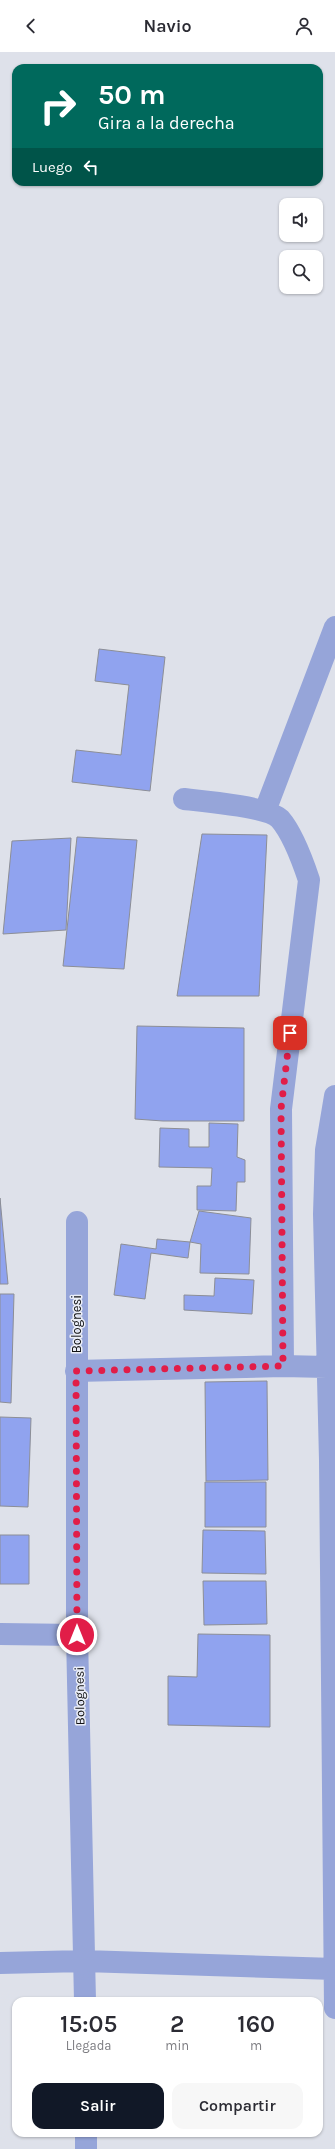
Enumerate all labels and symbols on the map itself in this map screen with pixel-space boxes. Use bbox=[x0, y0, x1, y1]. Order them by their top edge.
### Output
pin bbox=[273, 1016, 307, 1050]
street label: Bolognesi bbox=[69, 1295, 84, 1353]
position arrow bbox=[56, 1614, 98, 1656]
street label: Bolognesi bbox=[71, 1667, 88, 1725]

